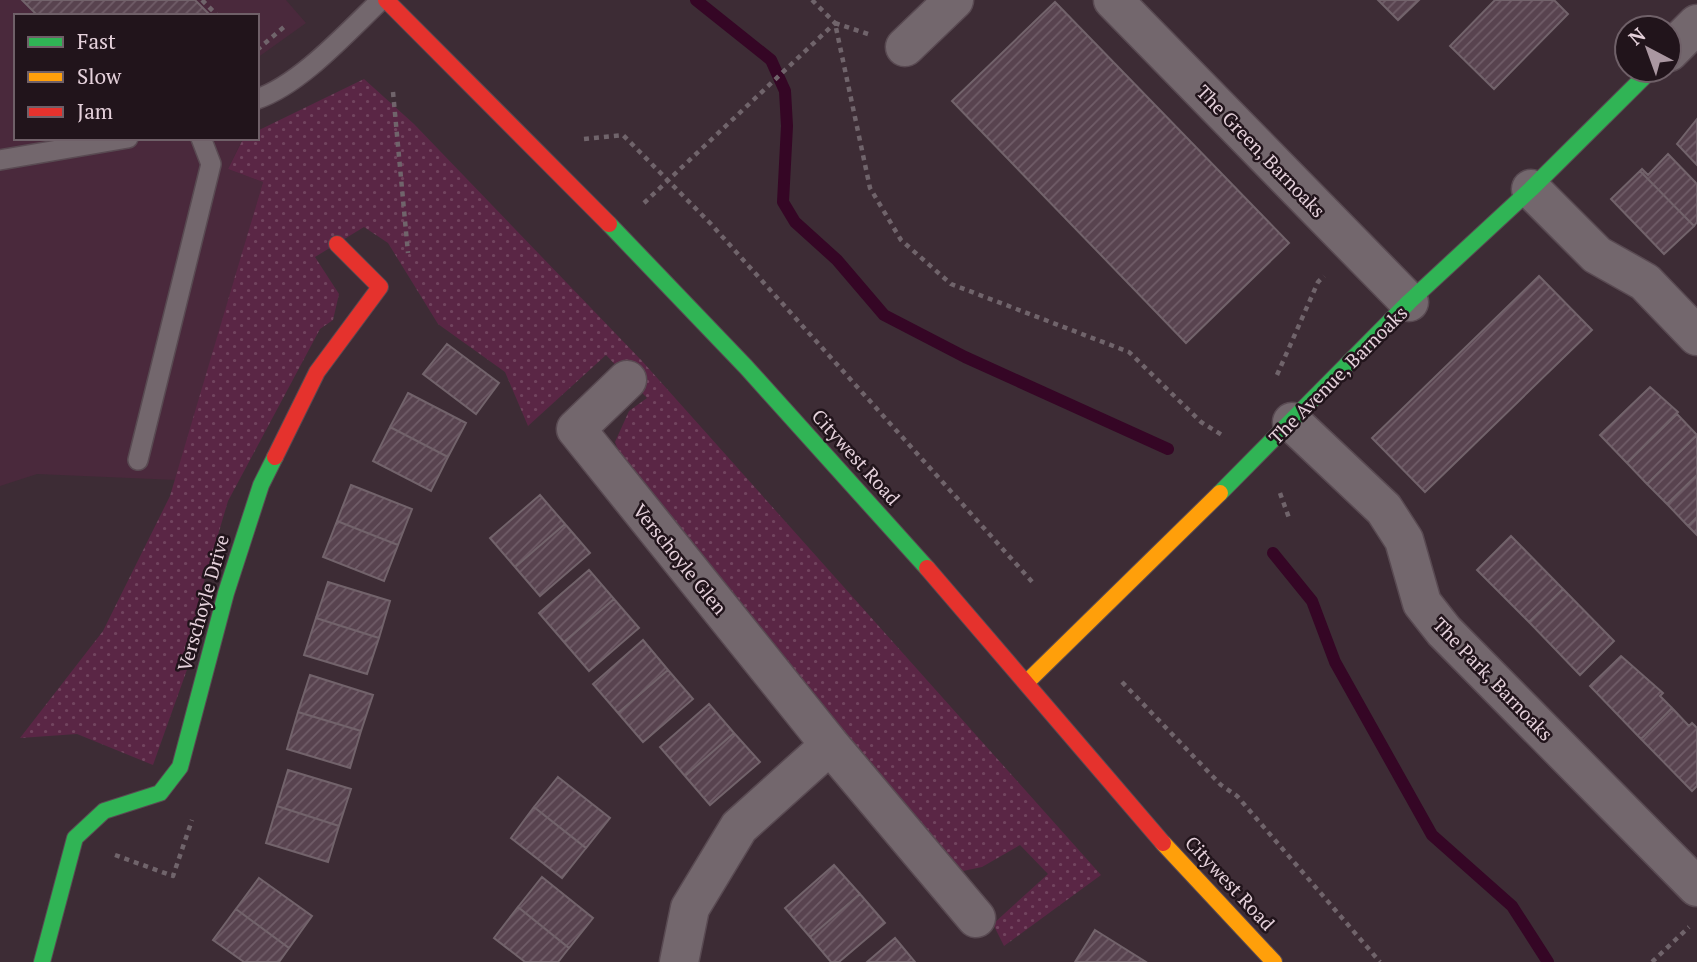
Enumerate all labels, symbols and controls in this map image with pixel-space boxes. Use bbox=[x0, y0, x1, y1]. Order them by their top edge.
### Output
legend bbox=[14, 14, 259, 140]
north arrow bbox=[1613, 14, 1683, 84]
text: N bbox=[1623, 21, 1651, 50]
text: Fast bbox=[77, 27, 116, 55]
text: Slow bbox=[77, 62, 122, 90]
street label: The Green, Barnoaks bbox=[1192, 79, 1331, 222]
text: Jam bbox=[77, 97, 113, 125]
street label: The Avenue, Barnoaks bbox=[1263, 300, 1412, 449]
street label: Citywest Road bbox=[807, 403, 906, 510]
street label: Verschoyle Glen bbox=[628, 498, 733, 619]
street label: Verschoyle Drive bbox=[171, 531, 234, 674]
street label: The Park, Barnoaks bbox=[1428, 612, 1559, 746]
street label: Citywest Road bbox=[1180, 830, 1281, 936]

